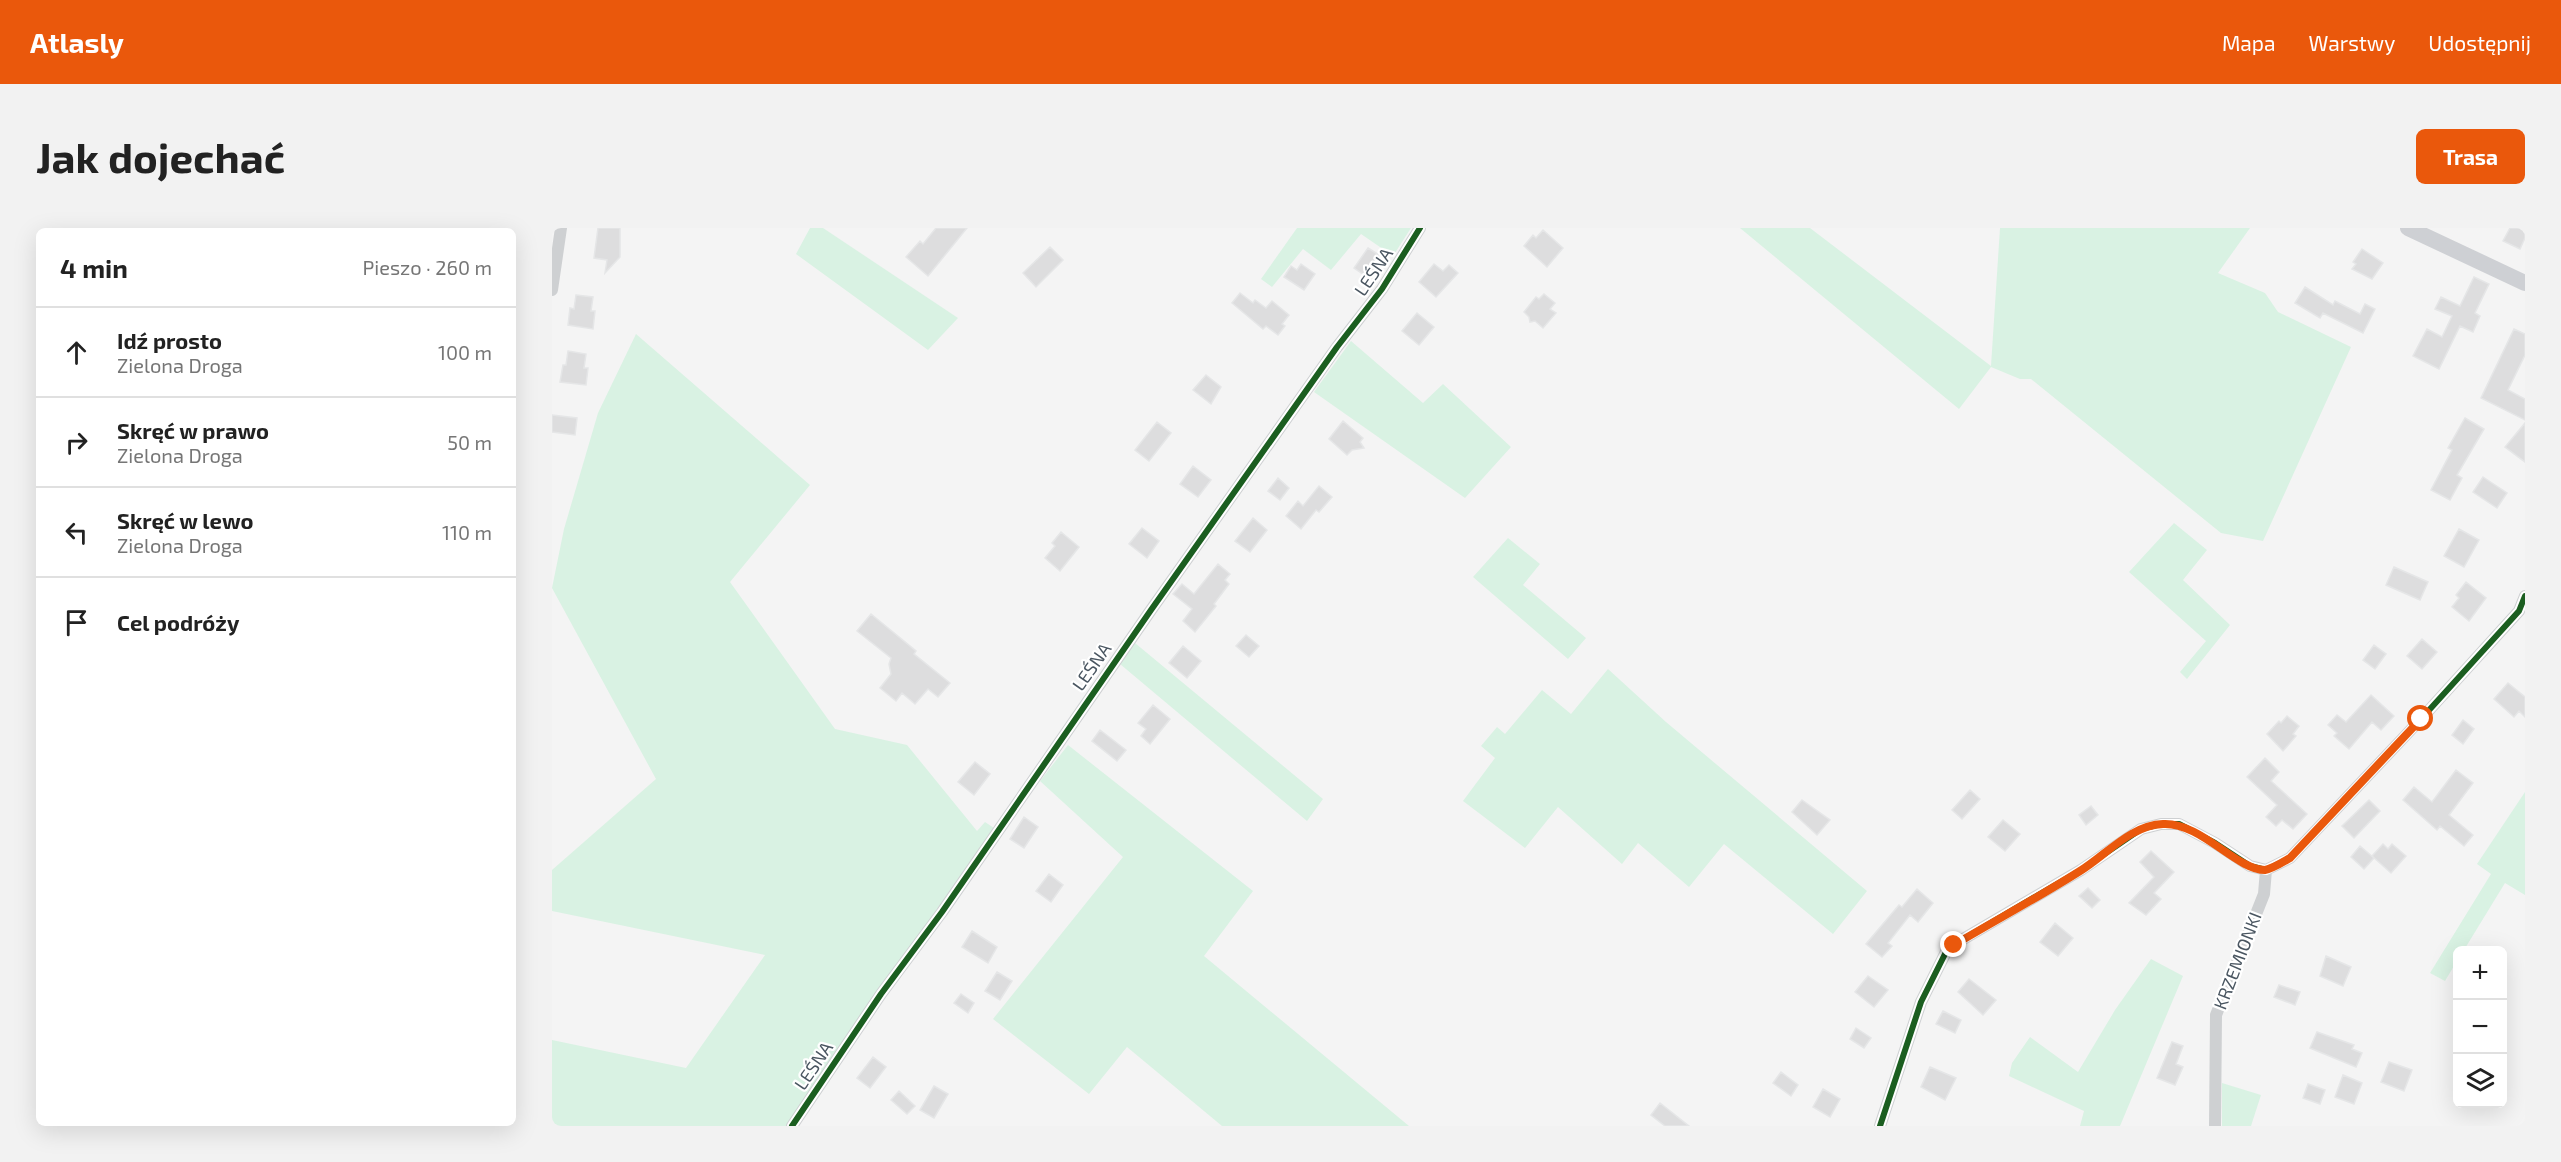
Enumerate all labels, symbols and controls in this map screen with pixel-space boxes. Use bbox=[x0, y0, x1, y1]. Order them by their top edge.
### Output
text: Atlasly bbox=[30, 25, 124, 59]
text: Mapa bbox=[2222, 30, 2276, 55]
text: Warstwy bbox=[2309, 30, 2395, 55]
text: Udostępnij bbox=[2428, 30, 2531, 55]
button: Trasa bbox=[2416, 129, 2525, 184]
text: Jak dojechać bbox=[36, 131, 285, 181]
street label: LEŚNA bbox=[1349, 243, 1398, 300]
text: 4 min bbox=[60, 252, 128, 283]
text: Pieszo · 260 m bbox=[362, 255, 492, 279]
text: Idź prosto bbox=[117, 327, 222, 353]
icon: ahead bbox=[60, 336, 93, 369]
text: 100 m bbox=[438, 340, 492, 364]
text: Zielona Droga bbox=[117, 353, 243, 377]
text: Skręć w prawo bbox=[117, 417, 269, 443]
icon: right bbox=[60, 426, 93, 459]
text: 50 m bbox=[447, 430, 492, 454]
text: Zielona Droga bbox=[117, 443, 243, 467]
text: Skręć w lewo bbox=[117, 507, 254, 533]
icon: left bbox=[60, 516, 93, 549]
text: 110 m bbox=[442, 520, 492, 544]
text: Zielona Droga bbox=[117, 533, 243, 557]
icon: arrive bbox=[60, 606, 93, 639]
text: Cel podróży bbox=[117, 609, 239, 635]
street label: LEŚNA bbox=[1067, 638, 1116, 695]
route start bbox=[2407, 705, 2433, 731]
street label: KRZEMIONKI bbox=[2208, 909, 2266, 1012]
route end bbox=[1940, 931, 1966, 957]
map controls bbox=[2453, 946, 2507, 1108]
button: + bbox=[2453, 946, 2507, 1000]
button: − bbox=[2453, 1000, 2507, 1054]
street label: LEŚNA bbox=[789, 1037, 838, 1094]
button: layers bbox=[2453, 1054, 2507, 1108]

